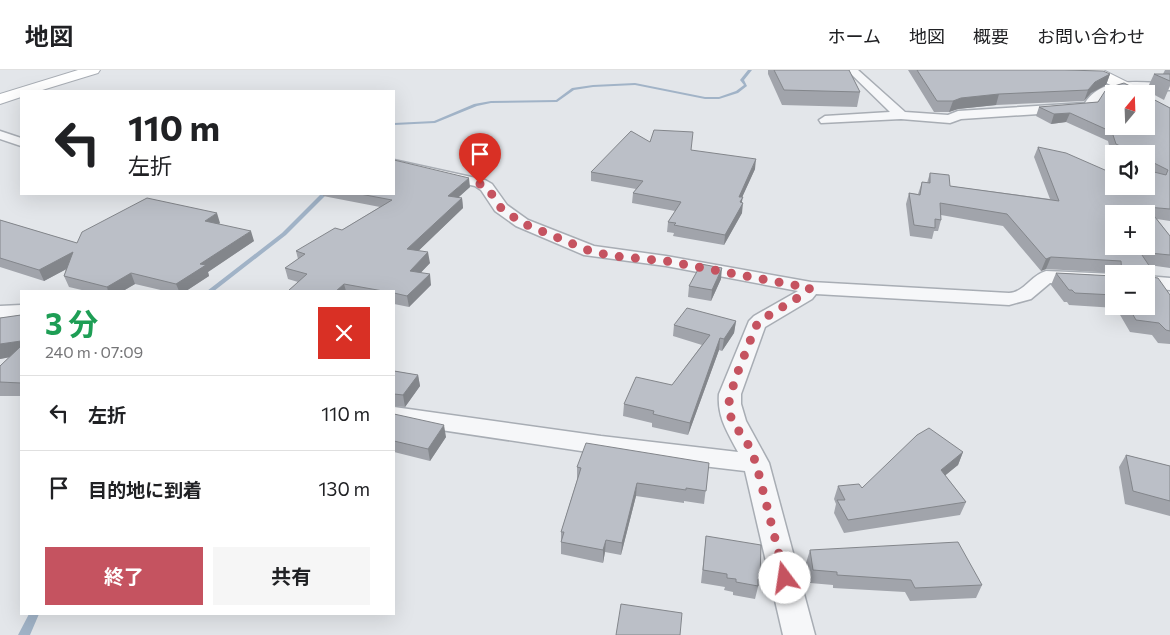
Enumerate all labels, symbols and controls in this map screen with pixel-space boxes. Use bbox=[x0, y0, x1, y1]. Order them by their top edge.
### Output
text: 地図 bbox=[25, 21, 73, 50]
text: ホーム bbox=[828, 25, 881, 47]
text: 地図 bbox=[909, 25, 945, 47]
text: 概要 bbox=[973, 25, 1009, 47]
text: お問い合わせ bbox=[1037, 25, 1145, 47]
north arrow bbox=[1105, 85, 1155, 135]
map controls bbox=[1105, 85, 1155, 315]
text: 110 m bbox=[128, 105, 220, 148]
icon: left bbox=[45, 110, 110, 175]
pin bbox=[459, 133, 501, 184]
icon: arrive bbox=[466, 140, 494, 168]
button: sound bbox=[1105, 145, 1155, 195]
text: 左折 bbox=[128, 152, 172, 179]
button: + bbox=[1105, 205, 1155, 255]
button: − bbox=[1105, 265, 1155, 315]
text: 3 分 bbox=[45, 304, 98, 341]
button: close bbox=[318, 307, 370, 359]
text: 240 m · 07:09 bbox=[45, 342, 143, 361]
icon: left bbox=[45, 399, 73, 427]
text: 110 m bbox=[321, 402, 370, 425]
text: 左折 bbox=[88, 403, 126, 426]
icon: arrive bbox=[45, 474, 73, 502]
text: 130 m bbox=[318, 477, 370, 500]
text: 目的地に到着 bbox=[88, 478, 202, 501]
button: 終了 bbox=[45, 547, 203, 605]
button: 共有 bbox=[213, 547, 370, 605]
position arrow bbox=[758, 551, 810, 603]

